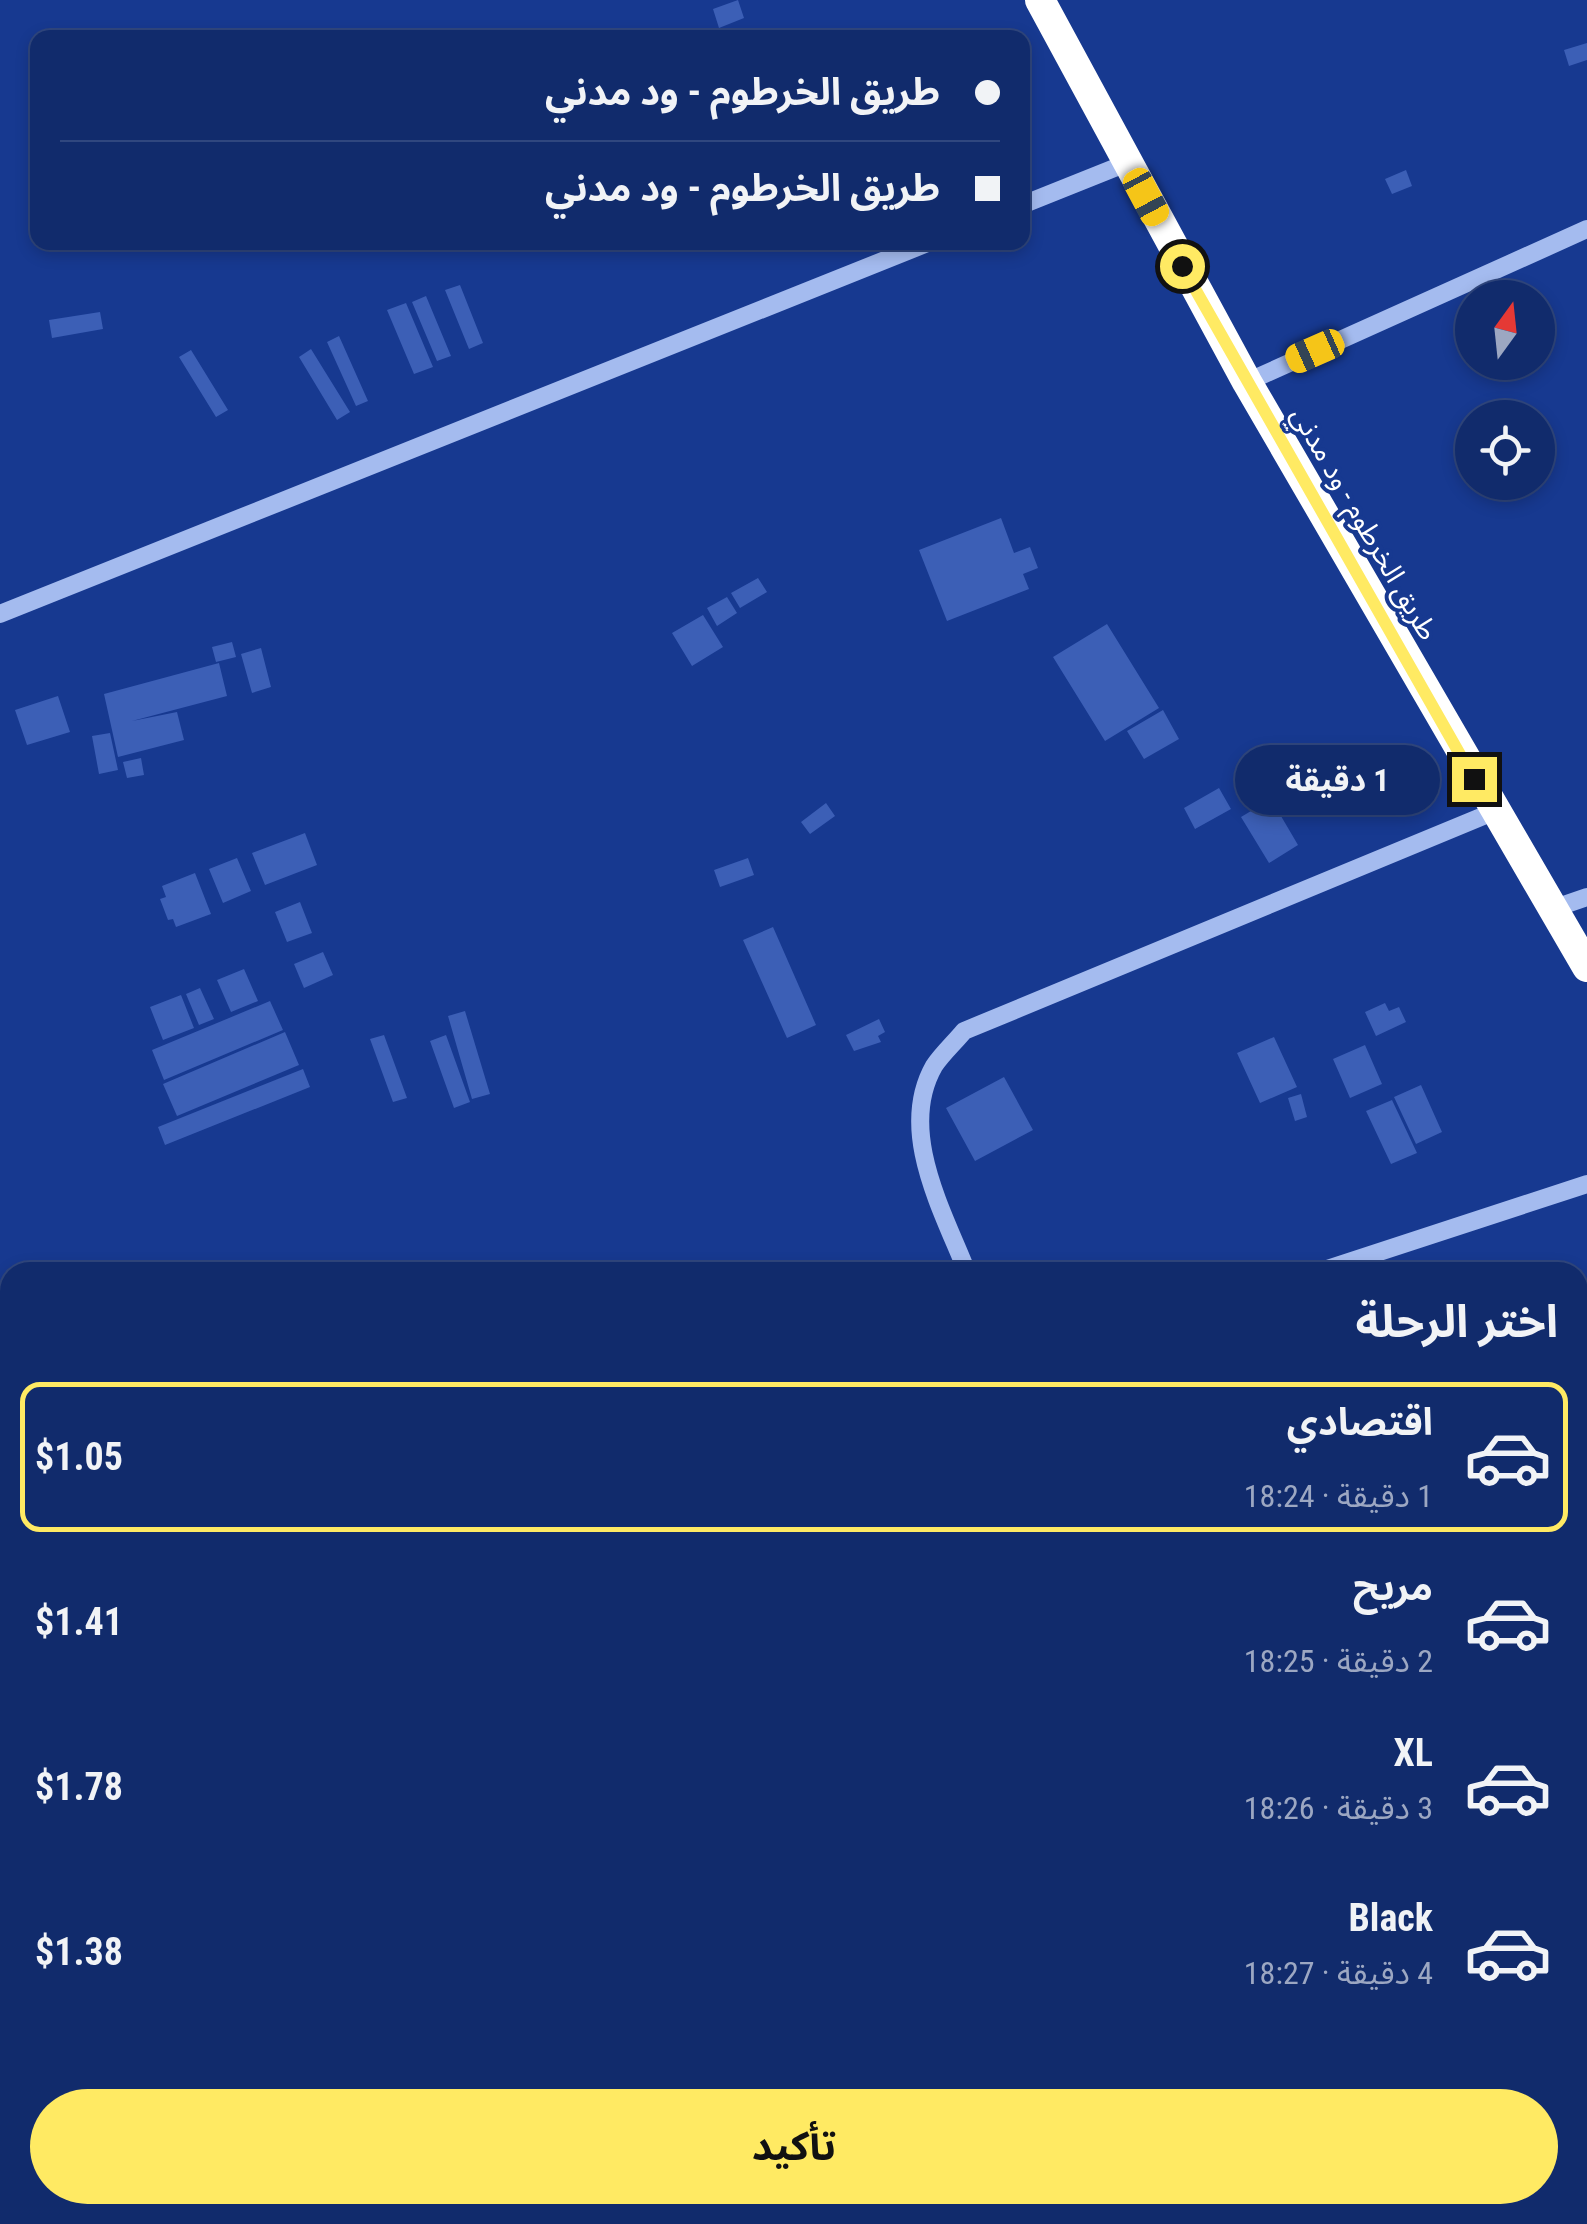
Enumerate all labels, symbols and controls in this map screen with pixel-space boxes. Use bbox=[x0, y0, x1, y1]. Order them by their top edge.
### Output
text: طريق الخرطوم - ود مدني bbox=[545, 70, 940, 114]
car bbox=[1119, 163, 1173, 231]
text: طريق الخرطوم - ود مدني bbox=[545, 166, 940, 210]
route start bbox=[1160, 244, 1205, 289]
north arrow bbox=[1455, 280, 1555, 380]
map controls bbox=[1455, 280, 1555, 500]
car bbox=[1281, 325, 1349, 377]
button: locate bbox=[1455, 400, 1555, 500]
street label: طريق الخرطوم - ود مدني bbox=[1280, 401, 1445, 648]
callout: 1 دقيقة bbox=[1234, 744, 1439, 814]
route end bbox=[1452, 757, 1497, 802]
text: 1 دقيقة bbox=[1285, 761, 1390, 799]
text: اختر الرحلة bbox=[1355, 1295, 1558, 1348]
text: اقتصادي bbox=[1287, 1400, 1433, 1444]
icon: car bbox=[1463, 1412, 1553, 1502]
text: $1.05 bbox=[35, 1435, 123, 1479]
text: 1 دقيقة · 18:24 bbox=[1244, 1477, 1433, 1515]
text: مريح bbox=[1353, 1565, 1433, 1609]
icon: car bbox=[1463, 1577, 1553, 1667]
text: $1.41 bbox=[35, 1600, 123, 1644]
text: 2 دقيقة · 18:25 bbox=[1244, 1642, 1433, 1680]
text: XL bbox=[1394, 1731, 1433, 1775]
icon: car bbox=[1463, 1742, 1553, 1832]
text: $1.78 bbox=[35, 1765, 123, 1809]
text: 3 دقيقة · 18:26 bbox=[1244, 1789, 1433, 1827]
text: Black bbox=[1349, 1896, 1433, 1940]
icon: car bbox=[1463, 1907, 1553, 1997]
text: $1.38 bbox=[35, 1930, 123, 1974]
text: 4 دقيقة · 18:27 bbox=[1244, 1954, 1433, 1992]
button: تأكيد bbox=[30, 2089, 1558, 2204]

